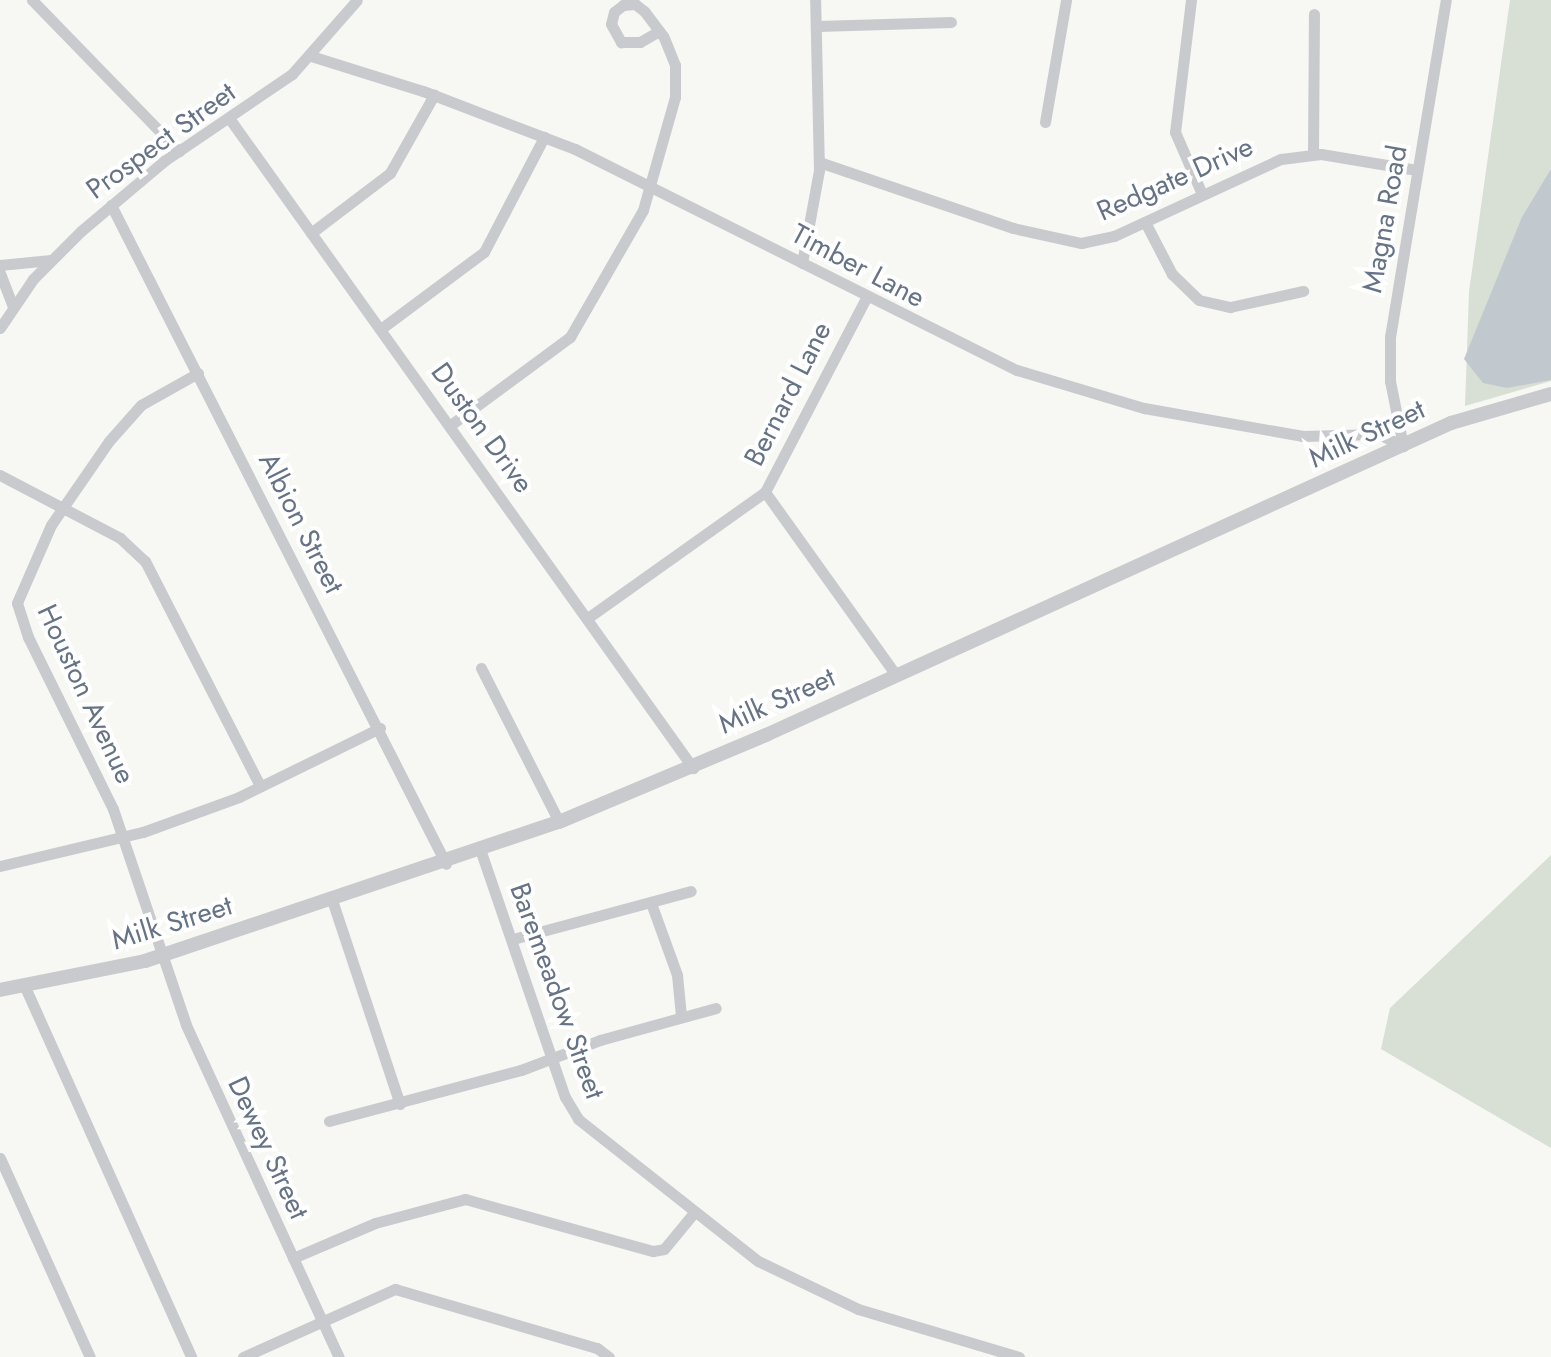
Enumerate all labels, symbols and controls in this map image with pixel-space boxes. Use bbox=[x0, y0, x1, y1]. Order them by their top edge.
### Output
street label: Prospect Street bbox=[80, 76, 242, 206]
street label: Redgate Drive bbox=[1092, 130, 1258, 228]
street label: Magna Road bbox=[1356, 143, 1414, 295]
street label: Timber Lane bbox=[786, 217, 930, 315]
street label: Bernard Lane bbox=[737, 316, 839, 472]
street label: Duston Drive bbox=[424, 356, 540, 500]
street label: Milk Street bbox=[1304, 393, 1430, 475]
street label: Albion Street bbox=[251, 447, 351, 599]
street label: Houston Avenue bbox=[30, 599, 142, 789]
street label: Milk Street bbox=[714, 660, 840, 742]
street label: Baremeadow Street bbox=[502, 878, 612, 1104]
street label: Milk Street bbox=[108, 889, 236, 957]
street label: Dewey Street bbox=[220, 1071, 316, 1225]

